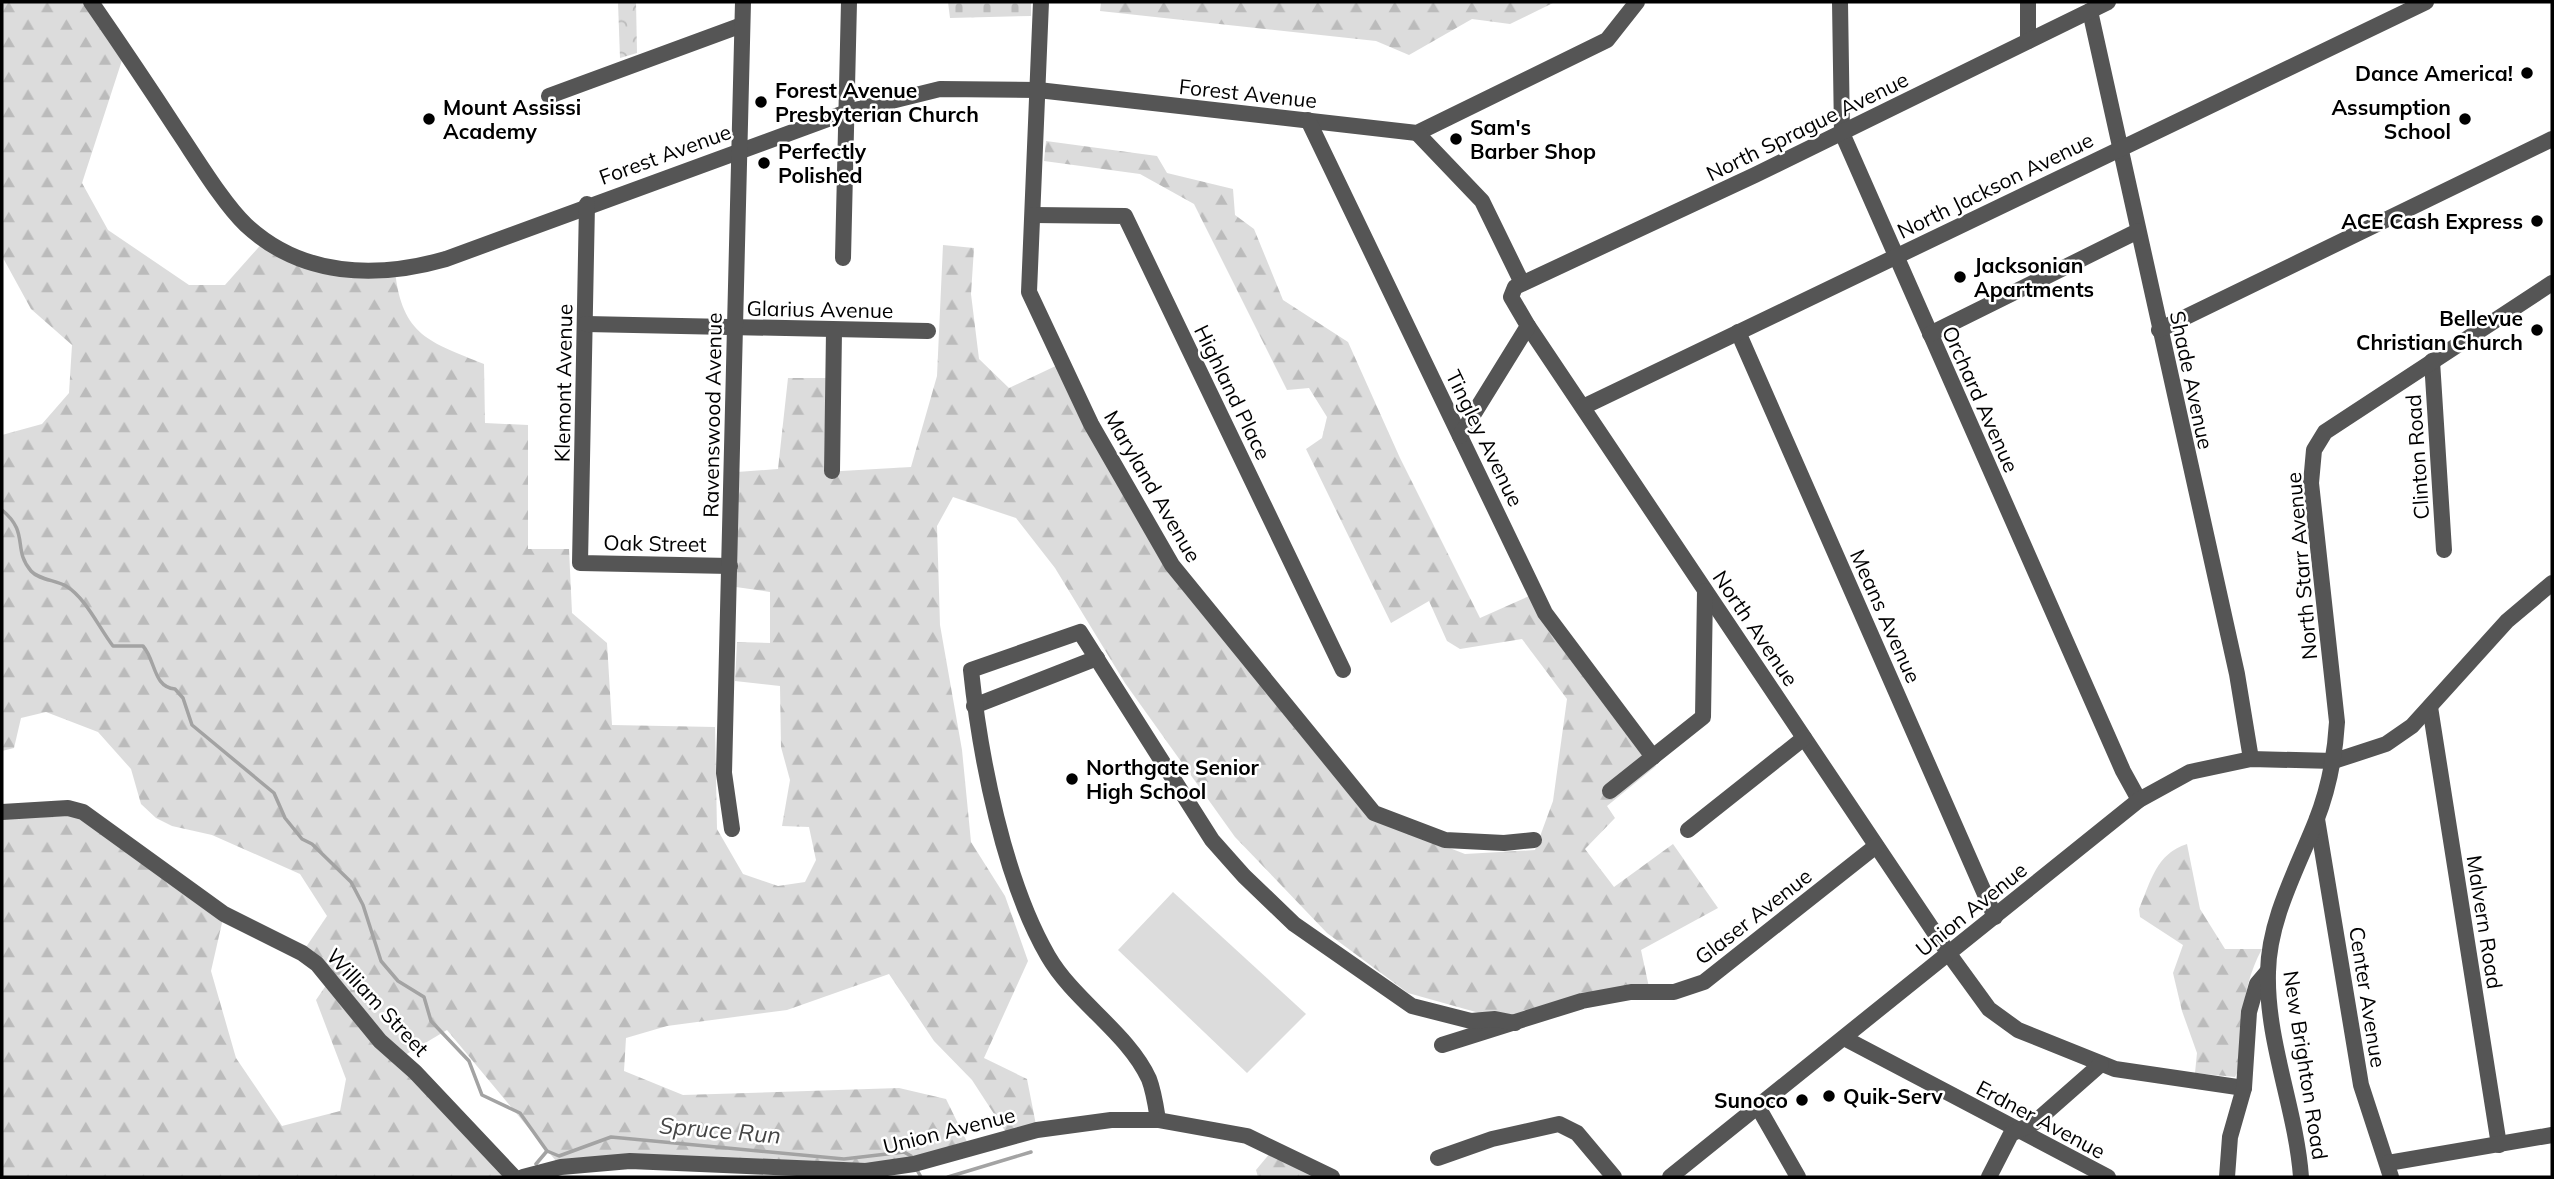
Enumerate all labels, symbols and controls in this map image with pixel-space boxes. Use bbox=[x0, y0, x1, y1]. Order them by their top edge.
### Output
place label: Dance America! bbox=[2355, 60, 2513, 86]
marker: Dance America! bbox=[2519, 65, 2535, 81]
street label: North Sprague Avenue bbox=[1702, 66, 1912, 186]
street label: Forest Avenue bbox=[1178, 73, 1318, 113]
place label: Forest Avenue Presbyterian Church bbox=[775, 77, 979, 127]
place label: Mount Assissi Academy bbox=[443, 94, 581, 144]
marker: Forest Avenue Presbyterian Church bbox=[753, 94, 769, 110]
place label: Assumption School bbox=[2332, 94, 2451, 144]
marker: Mount Assissi Academy bbox=[421, 111, 437, 127]
marker: Assumption School bbox=[2457, 111, 2473, 127]
place label: Sam's Barber Shop bbox=[1470, 114, 1596, 164]
street label: Forest Avenue bbox=[595, 118, 735, 190]
street label: North Jackson Avenue bbox=[1893, 126, 2097, 244]
marker: Sam's Barber Shop bbox=[1448, 131, 1464, 147]
place label: Perfectly Polished bbox=[778, 138, 867, 188]
marker: Perfectly Polished bbox=[756, 155, 772, 171]
place label: ACE Cash Express bbox=[2341, 208, 2523, 234]
marker: ACE Cash Express bbox=[2529, 213, 2545, 229]
place label: Jacksonian Apartments bbox=[1974, 252, 2094, 302]
marker: Jacksonian Apartments bbox=[1952, 269, 1968, 285]
street label: Glarius Avenue bbox=[746, 295, 894, 323]
street label: Klemont Avenue bbox=[549, 304, 577, 462]
place label: Bellevue Christian Church bbox=[2356, 305, 2523, 355]
street label: Shade Avenue bbox=[2165, 309, 2219, 451]
street label: Ravenswood Avenue bbox=[697, 312, 727, 518]
street label: Highland Place bbox=[1189, 320, 1277, 464]
street label: Orchard Avenue bbox=[1937, 322, 2025, 476]
marker: Bellevue Christian Church bbox=[2529, 322, 2545, 338]
street label: Tingley Avenue bbox=[1441, 365, 1529, 511]
street label: Clinton Road bbox=[2400, 394, 2434, 520]
street label: Maryland Avenue bbox=[1099, 405, 1207, 567]
street label: North Starr Avenue bbox=[2280, 471, 2322, 661]
street label: Oak Street bbox=[603, 529, 707, 557]
street label: Means Avenue bbox=[1845, 545, 1927, 687]
street label: North Avenue bbox=[1708, 565, 1804, 691]
place label: Northgate Senior High School bbox=[1086, 754, 1260, 804]
marker: Northgate Senior High School bbox=[1064, 771, 1080, 787]
street label: Malvern Road bbox=[2462, 853, 2508, 991]
street label: Union Avenue bbox=[1910, 856, 2032, 962]
street label: Glaser Avenue bbox=[1689, 862, 1817, 970]
street label: Center Avenue bbox=[2344, 925, 2392, 1069]
street label: William Street bbox=[321, 943, 435, 1061]
street label: New Brighton Road bbox=[2278, 969, 2334, 1161]
street label: Erdner Avenue bbox=[1972, 1074, 2110, 1164]
place label: Quik-Serv bbox=[1843, 1083, 1943, 1109]
place label: Sunoco bbox=[1714, 1087, 1788, 1113]
marker: Quik-Serv bbox=[1821, 1088, 1837, 1104]
marker: Sunoco bbox=[1794, 1092, 1810, 1108]
street label: Union Avenue bbox=[880, 1101, 1018, 1159]
water label: Spruce Run bbox=[658, 1110, 782, 1150]

